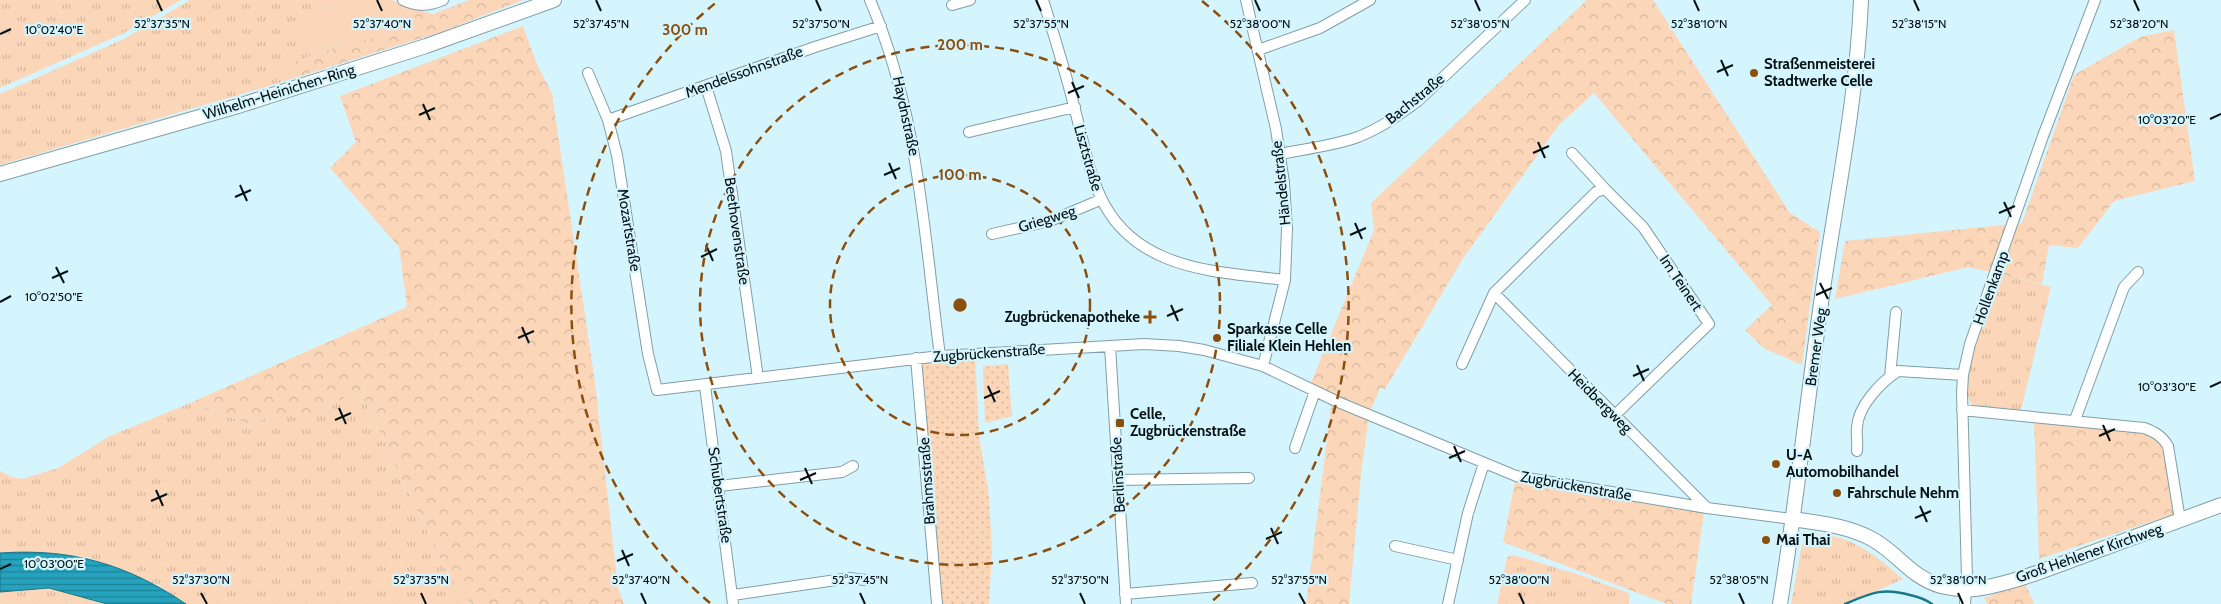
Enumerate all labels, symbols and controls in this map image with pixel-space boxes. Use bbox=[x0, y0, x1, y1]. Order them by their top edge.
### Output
text: 52°37'35"N bbox=[134, 16, 190, 31]
text: 52°37'40"N bbox=[353, 16, 411, 31]
text: 52°37'45"N bbox=[573, 16, 629, 31]
text: 52°37'50"N bbox=[792, 16, 850, 31]
text: 52°37'55"N bbox=[1013, 16, 1069, 31]
text: 52°38'00"N bbox=[1229, 16, 1291, 31]
text: 52°38'05"N bbox=[1450, 16, 1510, 31]
text: 52°38'10"N bbox=[1671, 16, 1727, 31]
text: 52°38'15"N bbox=[1892, 16, 1946, 31]
text: 52°38'20"N bbox=[2109, 16, 2169, 31]
text: 300 m bbox=[662, 21, 708, 39]
text: 10°02'40"E bbox=[25, 22, 83, 37]
text: 200 m bbox=[937, 36, 983, 54]
street label: Mendelssohnstraße bbox=[683, 42, 806, 102]
place label: Straßenmeisterei Stadtwerke Celle bbox=[1764, 55, 1875, 90]
street label: Wilhelm-Heinichen-Ring bbox=[201, 60, 358, 124]
marker: Straßenmeisterei Stadtwerke Celle bbox=[1748, 67, 1760, 79]
street label: Bachstraße bbox=[1382, 70, 1448, 128]
street label: Haydnstraße bbox=[889, 75, 923, 158]
text: 10°03'20"E bbox=[2138, 112, 2196, 127]
street label: Lisztstraße bbox=[1070, 123, 1106, 194]
street label: Händelstraße bbox=[1268, 140, 1294, 226]
text: 100 m bbox=[938, 166, 982, 184]
street label: Beethovenstraße bbox=[721, 176, 753, 286]
street label: Mozartstraße bbox=[614, 187, 644, 273]
street label: Griegweg bbox=[1016, 202, 1078, 236]
street label: Hollenkamp bbox=[1969, 249, 2013, 327]
street label: Im Teinert bbox=[1656, 252, 1706, 314]
text: 10°02'50"E bbox=[25, 289, 83, 304]
centre of rings bbox=[951, 296, 969, 314]
street label: Bremer Weg bbox=[1802, 306, 1830, 387]
place label: Zugbrückenapotheke bbox=[1004, 308, 1140, 326]
marker: Zugbrückenapotheke bbox=[1144, 311, 1156, 323]
place label: Sparkasse Celle Filiale Klein Hehlen bbox=[1227, 320, 1351, 355]
marker: Sparkasse Celle Filiale Klein Hehlen bbox=[1211, 332, 1223, 344]
street label: Zugbrückenstraße bbox=[932, 340, 1046, 366]
street label: Heidbergweg bbox=[1564, 365, 1636, 437]
text: 10°03'30"E bbox=[2138, 379, 2196, 394]
place label: Celle, Zugbrückenstraße bbox=[1130, 405, 1246, 440]
marker: Celle, Zugbrückenstraße bbox=[1114, 417, 1126, 429]
street label: Brahmsstraße bbox=[915, 436, 939, 525]
street label: Berlinstraße bbox=[1107, 436, 1129, 513]
street label: Schubertstraße bbox=[704, 446, 736, 544]
place label: U-A Automobilhandel bbox=[1786, 446, 1899, 481]
marker: U-A Automobilhandel bbox=[1770, 458, 1782, 470]
street label: Zugbrückenstraße bbox=[1519, 467, 1633, 505]
place label: Fahrschule Nehm bbox=[1847, 484, 1959, 502]
marker: Fahrschule Nehm bbox=[1831, 487, 1843, 499]
street label: Groß Hehlener Kirchweg bbox=[2013, 519, 2165, 587]
place label: Mai Thai bbox=[1776, 531, 1830, 549]
marker: Mai Thai bbox=[1760, 534, 1772, 546]
text: 10°03'00"E bbox=[24, 556, 84, 571]
text: 52°37'30"N bbox=[172, 572, 230, 587]
text: 52°37'35"N bbox=[393, 572, 449, 587]
text: 52°37'40"N bbox=[612, 572, 670, 587]
text: 52°37'45"N bbox=[832, 572, 888, 587]
text: 52°37'50"N bbox=[1051, 572, 1109, 587]
text: 52°37'55"N bbox=[1271, 572, 1327, 587]
text: 52°38'00"N bbox=[1488, 572, 1550, 587]
text: 52°38'05"N bbox=[1709, 572, 1769, 587]
text: 52°38'10"N bbox=[1930, 572, 1986, 587]

